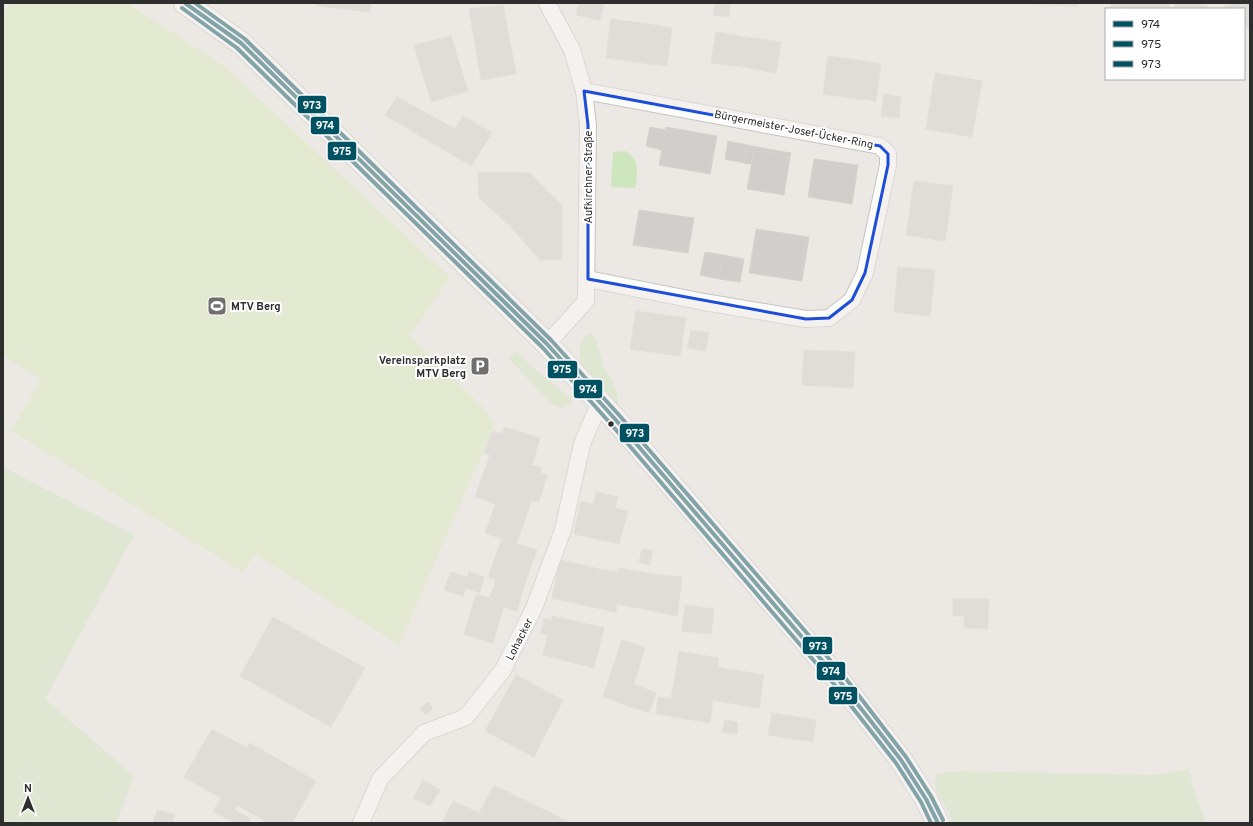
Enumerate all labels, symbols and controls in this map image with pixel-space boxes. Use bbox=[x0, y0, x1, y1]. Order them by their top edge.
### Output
legend bbox=[1105, 8, 1245, 80]
text: 974 bbox=[1141, 17, 1160, 33]
text: 975 bbox=[1141, 37, 1162, 53]
text: 973 bbox=[1141, 57, 1161, 73]
line badge: 973 bbox=[297, 95, 327, 114]
text: 973 bbox=[303, 99, 321, 113]
street label: Bürgermeister-Josef-Ücker-Ring bbox=[713, 107, 875, 152]
line badge: 974 bbox=[310, 116, 340, 135]
text: 974 bbox=[316, 119, 334, 133]
street label: Aufkirchner Straße bbox=[582, 130, 596, 224]
line badge: 975 bbox=[327, 141, 357, 161]
text: 975 bbox=[332, 145, 352, 159]
sports icon: MTV Berg bbox=[206, 295, 228, 317]
place label: MTV Berg bbox=[231, 300, 281, 314]
place label: Vereinsparkplatz MTV Berg bbox=[379, 354, 466, 381]
parking icon: Vereinsparkplatz MTV Berg bbox=[469, 355, 491, 377]
line badge: 975 bbox=[547, 360, 578, 379]
text: 975 bbox=[552, 363, 572, 377]
line badge: 974 bbox=[573, 379, 603, 399]
text: 974 bbox=[579, 383, 597, 397]
unlabelled marker bbox=[606, 419, 616, 429]
line badge: 973 bbox=[619, 423, 650, 443]
text: 973 bbox=[626, 427, 644, 441]
street label: Lohacker bbox=[503, 615, 537, 663]
line badge: 973 bbox=[802, 636, 833, 655]
text: 973 bbox=[809, 640, 827, 654]
line badge: 974 bbox=[816, 661, 846, 681]
text: 974 bbox=[822, 665, 840, 679]
line badge: 975 bbox=[828, 686, 858, 705]
text: 975 bbox=[833, 690, 853, 704]
north arrow bbox=[8, 778, 48, 818]
text: N bbox=[24, 782, 32, 796]

